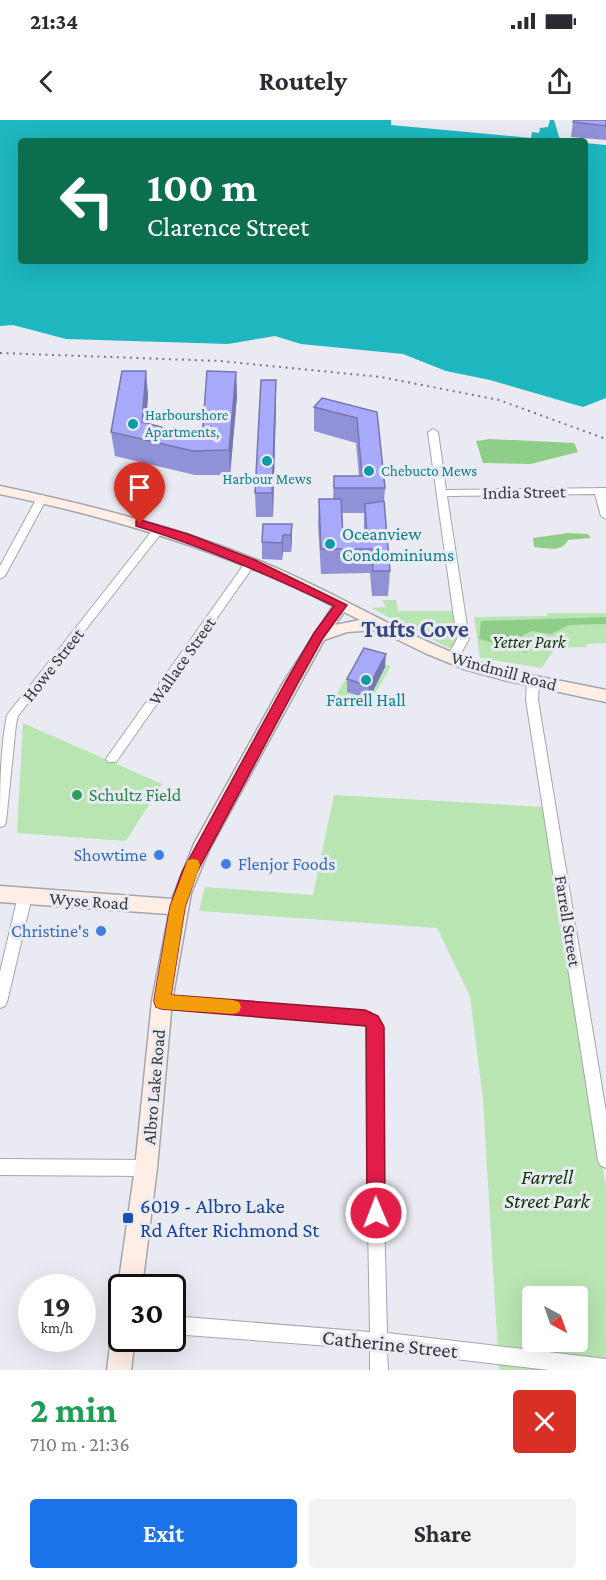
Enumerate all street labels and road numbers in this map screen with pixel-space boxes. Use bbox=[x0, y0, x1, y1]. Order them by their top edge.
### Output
street label: India Street bbox=[482, 481, 567, 503]
street label: Wallace Street bbox=[144, 612, 220, 709]
street label: Howe Street bbox=[18, 624, 88, 706]
street label: Windmill Road bbox=[449, 647, 560, 695]
street label: Farrell Street bbox=[551, 874, 585, 969]
street label: Wyse Road bbox=[49, 888, 130, 914]
street label: Albro Lake Road bbox=[139, 1028, 169, 1146]
street label: Catherine Street bbox=[321, 1325, 460, 1363]

